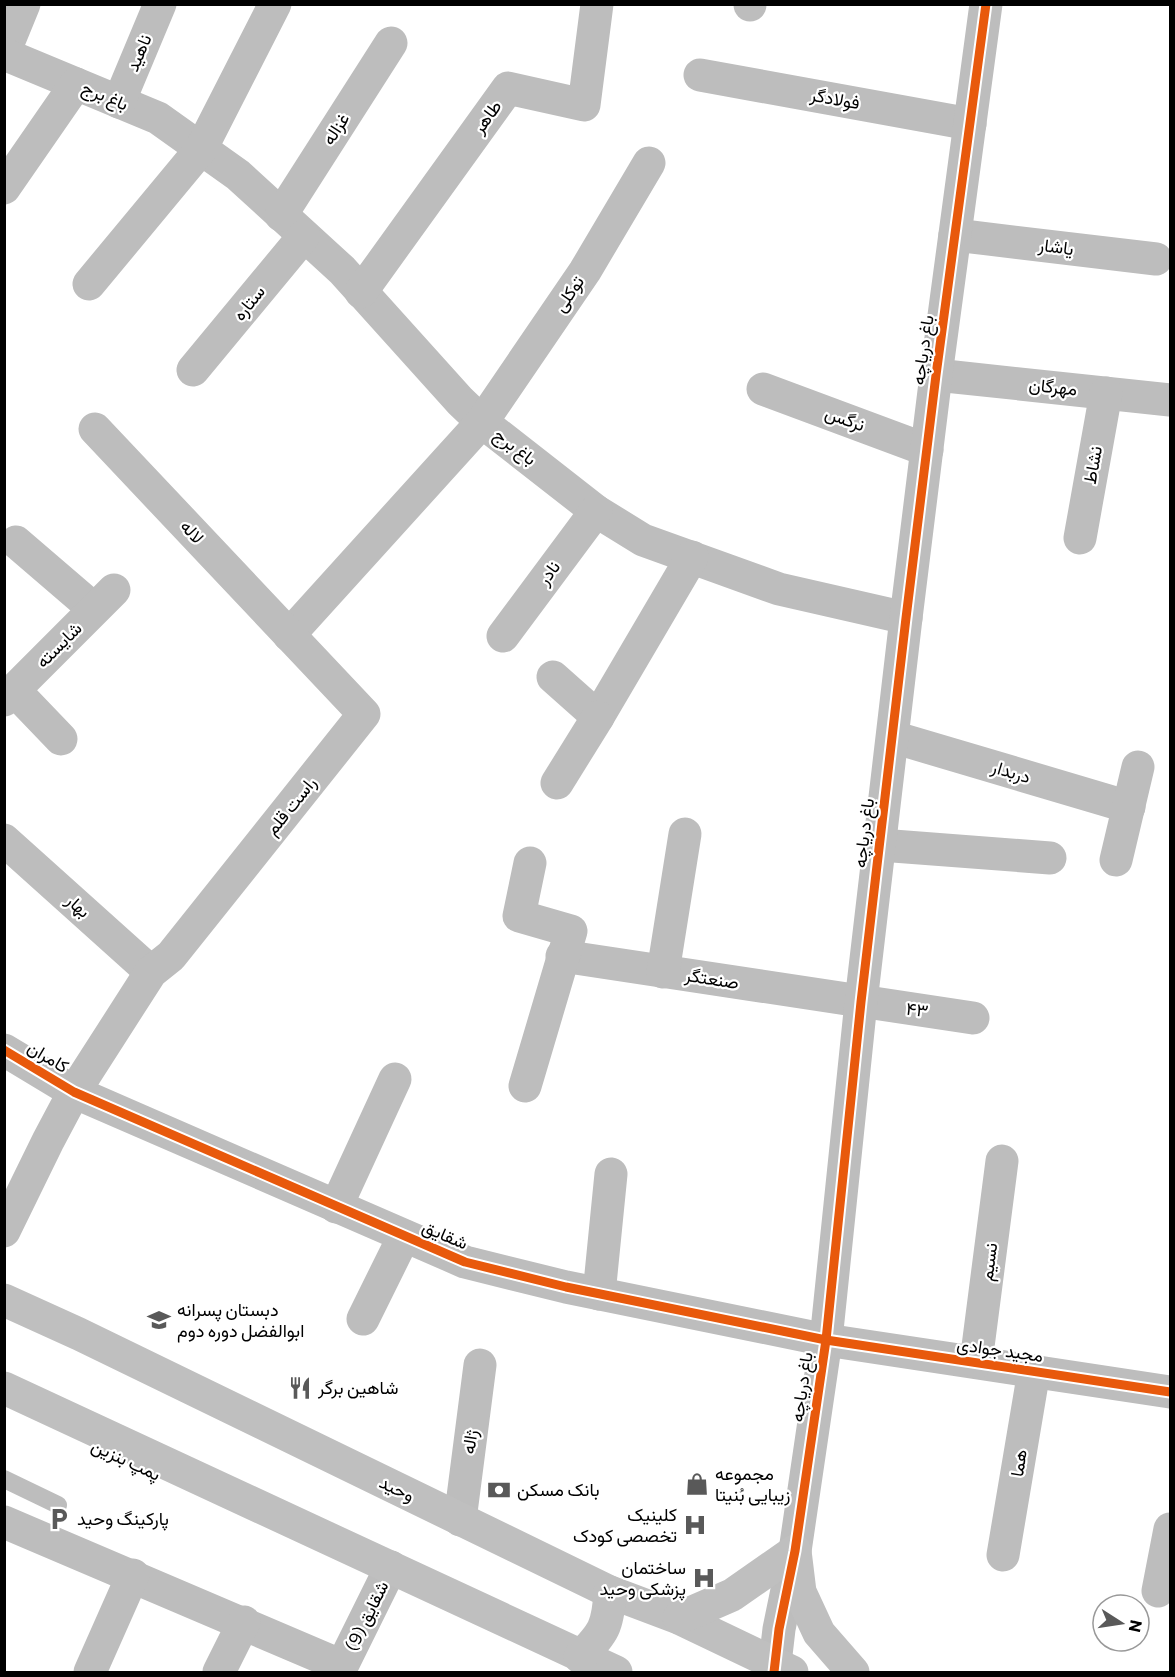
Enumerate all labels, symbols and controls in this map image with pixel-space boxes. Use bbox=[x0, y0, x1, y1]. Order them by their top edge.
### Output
street label: ناهید bbox=[120, 31, 156, 75]
street label: باغ برج bbox=[78, 76, 132, 116]
street label: فولادگر bbox=[808, 83, 862, 114]
street label: طاهر bbox=[466, 95, 506, 139]
street label: غزاله bbox=[317, 108, 354, 149]
street label: یاشار bbox=[1036, 233, 1075, 260]
street label: توکلی bbox=[548, 271, 589, 316]
street label: ستاره bbox=[227, 280, 270, 325]
street label: باغ دریاچه bbox=[906, 314, 940, 386]
street label: مهرگان bbox=[1028, 373, 1078, 400]
street label: نرگس bbox=[822, 401, 868, 436]
street label: باغ برج bbox=[489, 423, 541, 471]
street label: نشاط bbox=[1078, 444, 1106, 486]
street label: لاله bbox=[176, 515, 209, 548]
street label: نادر bbox=[531, 556, 565, 590]
street label: شایسته bbox=[31, 617, 86, 672]
street label: دربدار bbox=[988, 754, 1033, 788]
street label: راست قلم bbox=[260, 772, 322, 840]
street label: باغ دریاچه bbox=[848, 797, 880, 869]
street label: بهار bbox=[61, 888, 95, 923]
street label: صنعتگر bbox=[682, 963, 741, 994]
street label: ۴۳ bbox=[905, 997, 930, 1021]
street label: کامران bbox=[23, 1035, 73, 1078]
street label: شقایق bbox=[419, 1215, 471, 1254]
street label: نسیم bbox=[975, 1242, 1003, 1282]
place label: دبستان پسرانه ابوالفضل دوره دوم bbox=[177, 1298, 304, 1343]
school or university icon: دبستان پسرانه ابوالفضل دوره دوم bbox=[146, 1307, 172, 1333]
street label: مجید جوادی bbox=[955, 1332, 1045, 1367]
street label: باغ دریاچه bbox=[785, 1351, 819, 1423]
restaurant icon: شاهین برگر bbox=[287, 1375, 313, 1401]
place label: شاهین برگر bbox=[317, 1376, 399, 1399]
street label: ژاله bbox=[456, 1428, 483, 1455]
street label: پمپ بنزین bbox=[88, 1434, 164, 1486]
street label: هما bbox=[1005, 1448, 1031, 1478]
place label: مجموعه زیبایی بُنیتا bbox=[715, 1462, 790, 1506]
street label: وحید bbox=[376, 1470, 419, 1507]
shop icon: مجموعه زیبایی بُنیتا bbox=[684, 1471, 710, 1497]
bank icon: بانک مسکن bbox=[486, 1477, 512, 1503]
place label: بانک مسکن bbox=[517, 1478, 600, 1501]
place label: کلینیک تخصصی کودک bbox=[573, 1503, 677, 1547]
parking icon: پارکینگ وحید bbox=[46, 1506, 72, 1532]
place label: پارکینگ وحید bbox=[77, 1507, 169, 1531]
hospital icon: کلینیک تخصصی کودک bbox=[682, 1512, 708, 1538]
place label: ساختمان پزشکی وحید bbox=[600, 1556, 686, 1601]
hospital icon: ساختمان پزشکی وحید bbox=[691, 1565, 717, 1591]
street label: شقایق (9) bbox=[340, 1577, 393, 1655]
north arrow bbox=[1091, 1593, 1151, 1653]
text: N bbox=[1126, 1618, 1147, 1634]

